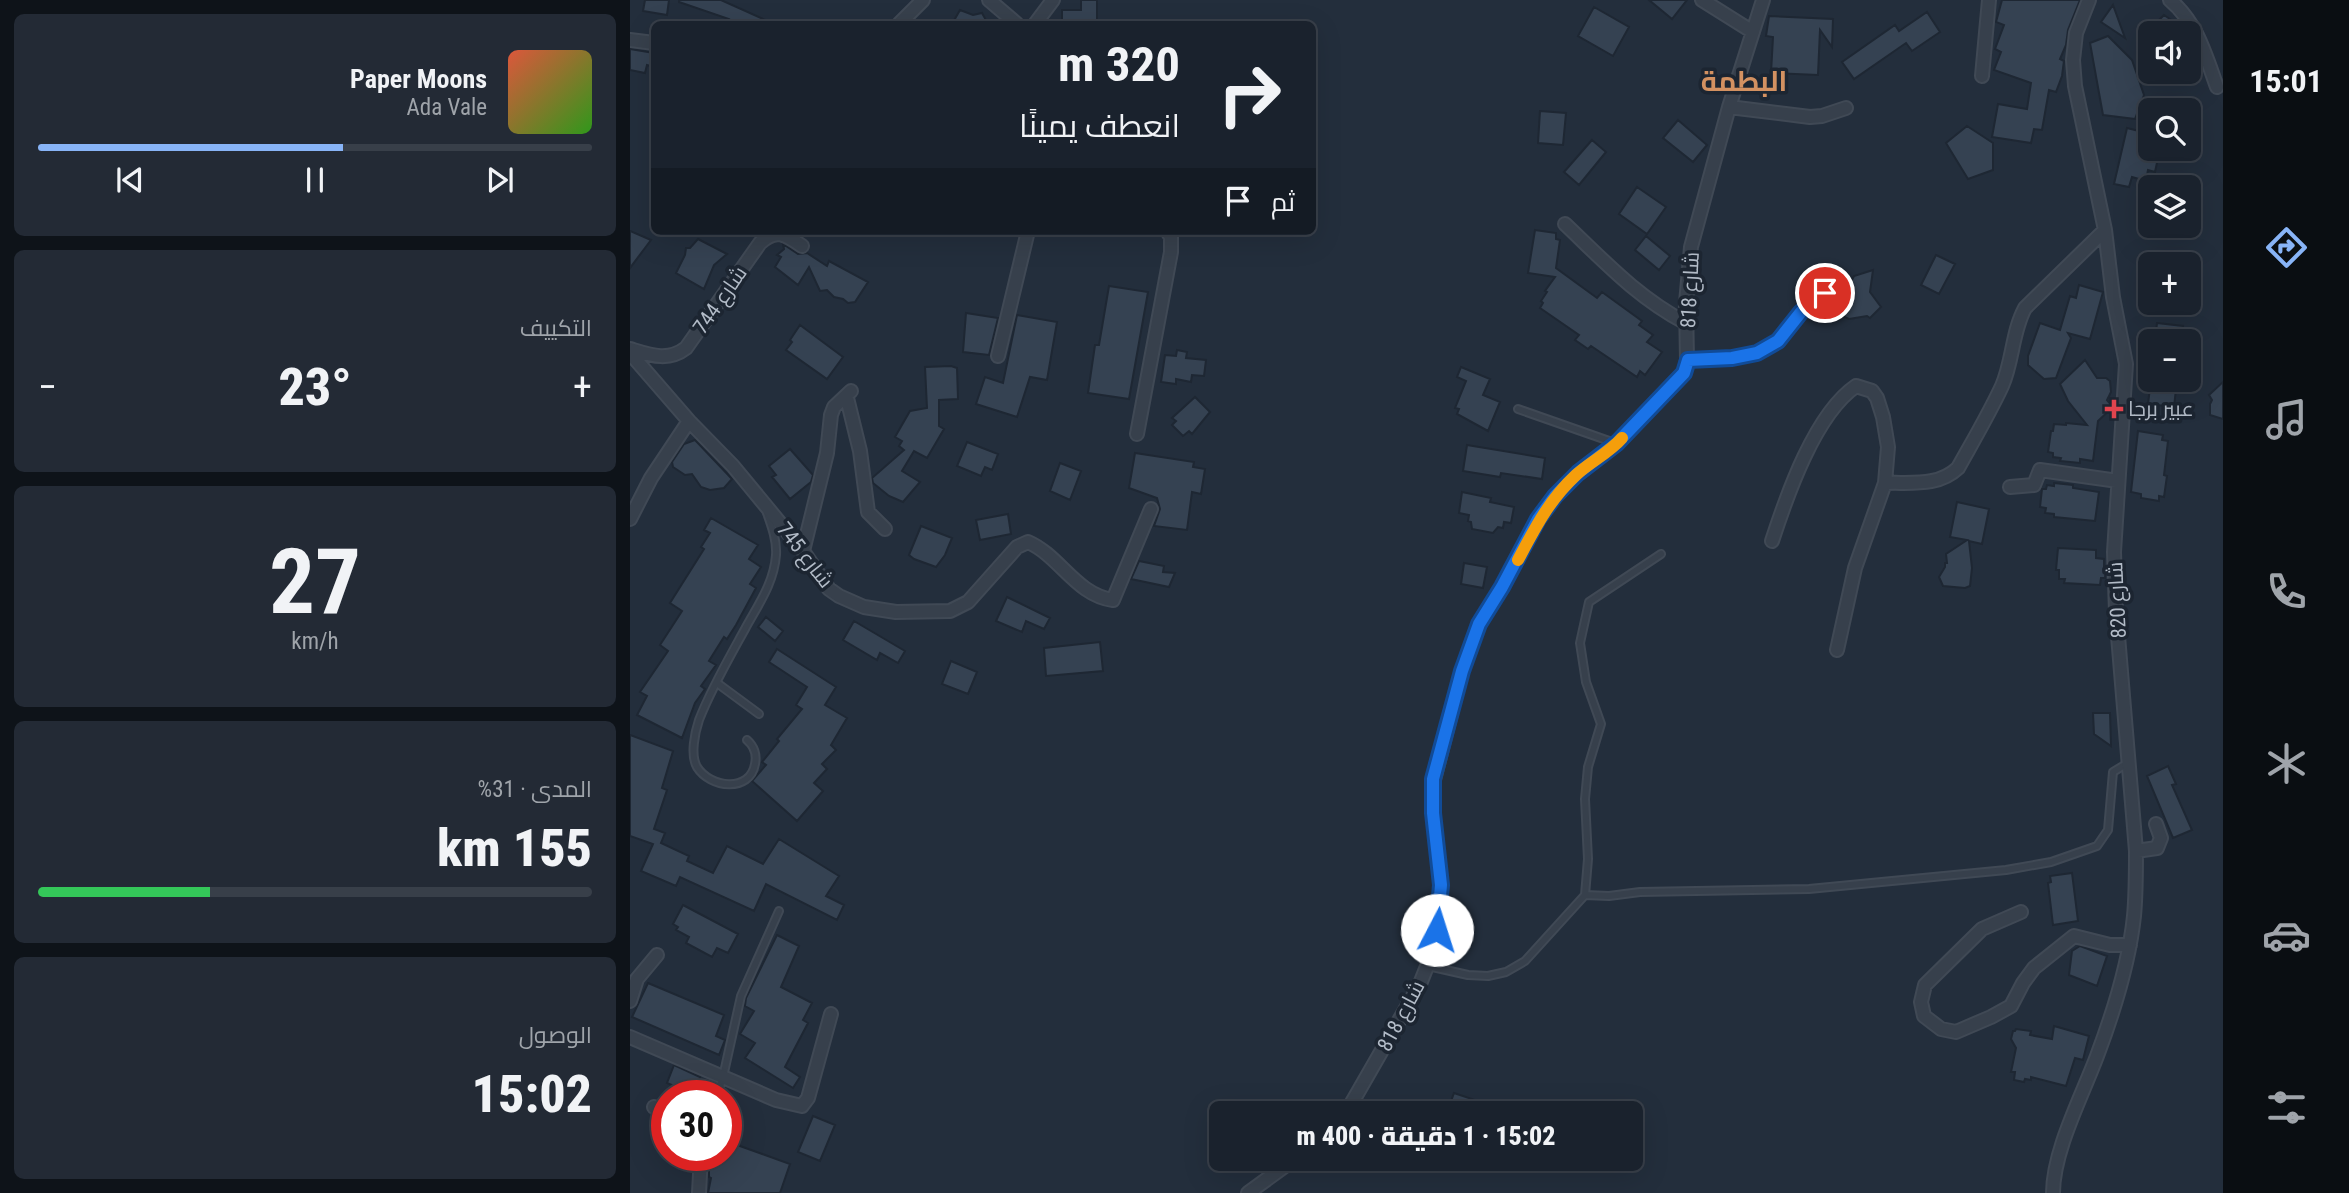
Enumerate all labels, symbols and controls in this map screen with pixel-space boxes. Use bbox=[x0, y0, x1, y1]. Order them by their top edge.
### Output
map controls bbox=[2138, 21, 2201, 392]
button: sound bbox=[2138, 21, 2201, 84]
text: 320 m bbox=[1058, 36, 1180, 93]
icon: right bbox=[1204, 49, 1295, 140]
text: 15:01 bbox=[2249, 62, 2323, 100]
text: Paper Moons bbox=[350, 64, 487, 94]
district label: البطمة bbox=[1701, 65, 1787, 98]
text: Ada Vale bbox=[407, 94, 487, 121]
button: search bbox=[2138, 98, 2201, 161]
text: انعطف يمينًا bbox=[1019, 107, 1180, 145]
icon: previous bbox=[111, 161, 149, 199]
icon: pause bbox=[296, 161, 334, 199]
icon: next bbox=[481, 161, 519, 199]
button: layers bbox=[2138, 175, 2201, 238]
icon: arrive bbox=[1219, 182, 1257, 220]
text: ثم bbox=[1271, 187, 1295, 217]
icon: directions bbox=[2262, 223, 2311, 272]
street label: شارع 818 bbox=[1676, 251, 1706, 329]
button: + bbox=[2138, 252, 2201, 315]
street label: شارع 744 bbox=[688, 262, 753, 339]
pin bbox=[1795, 263, 1855, 323]
icon: arrive bbox=[1806, 274, 1844, 312]
text: التكييف bbox=[520, 315, 592, 342]
button: − bbox=[2138, 329, 2201, 392]
text: 23° bbox=[278, 357, 352, 418]
text: − bbox=[38, 365, 57, 409]
text: + bbox=[573, 365, 592, 409]
icon: music bbox=[2262, 395, 2311, 444]
place label: عبير برجا bbox=[2128, 397, 2194, 421]
marker: عبير برجا bbox=[2106, 401, 2122, 417]
street label: شارع 745 bbox=[770, 517, 838, 594]
text: 27 bbox=[269, 529, 361, 635]
street label: شارع 820 bbox=[2103, 561, 2133, 639]
icon: phone bbox=[2262, 567, 2311, 616]
text: km/h bbox=[291, 628, 339, 655]
icon: climate bbox=[2262, 739, 2311, 788]
text: المدى · 31% bbox=[478, 776, 592, 803]
text: 155 km bbox=[437, 818, 592, 879]
position arrow bbox=[1400, 893, 1474, 967]
icon: car bbox=[2262, 911, 2311, 960]
street label: شارع 818 bbox=[1372, 977, 1431, 1056]
text: الوصول bbox=[519, 1022, 592, 1049]
text: 15:02 bbox=[472, 1064, 592, 1125]
speed limit sign: 30 bbox=[651, 1080, 742, 1171]
icon: filters bbox=[2262, 1083, 2311, 1132]
text: 15:02 · 1 دقيقة · 400 m bbox=[1296, 1121, 1556, 1151]

